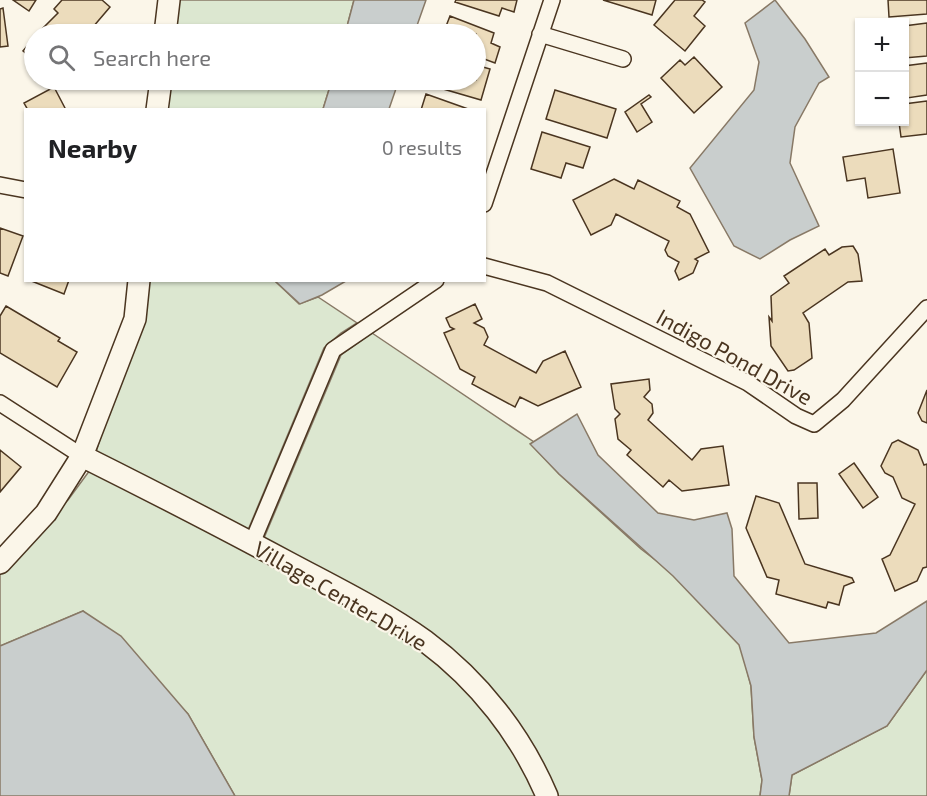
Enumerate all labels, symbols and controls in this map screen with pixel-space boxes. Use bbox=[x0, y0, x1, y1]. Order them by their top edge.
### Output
map controls bbox=[855, 18, 909, 126]
button: + bbox=[855, 18, 909, 72]
search box bbox=[24, 24, 486, 90]
icon: search bbox=[45, 41, 78, 74]
text: Search here bbox=[93, 44, 211, 70]
button: − bbox=[855, 72, 909, 126]
text: Nearby bbox=[48, 132, 137, 163]
text: 0 results bbox=[382, 135, 462, 159]
street label: Indigo Pond Drive bbox=[653, 302, 817, 410]
street label: Village Center Drive bbox=[250, 535, 432, 655]

